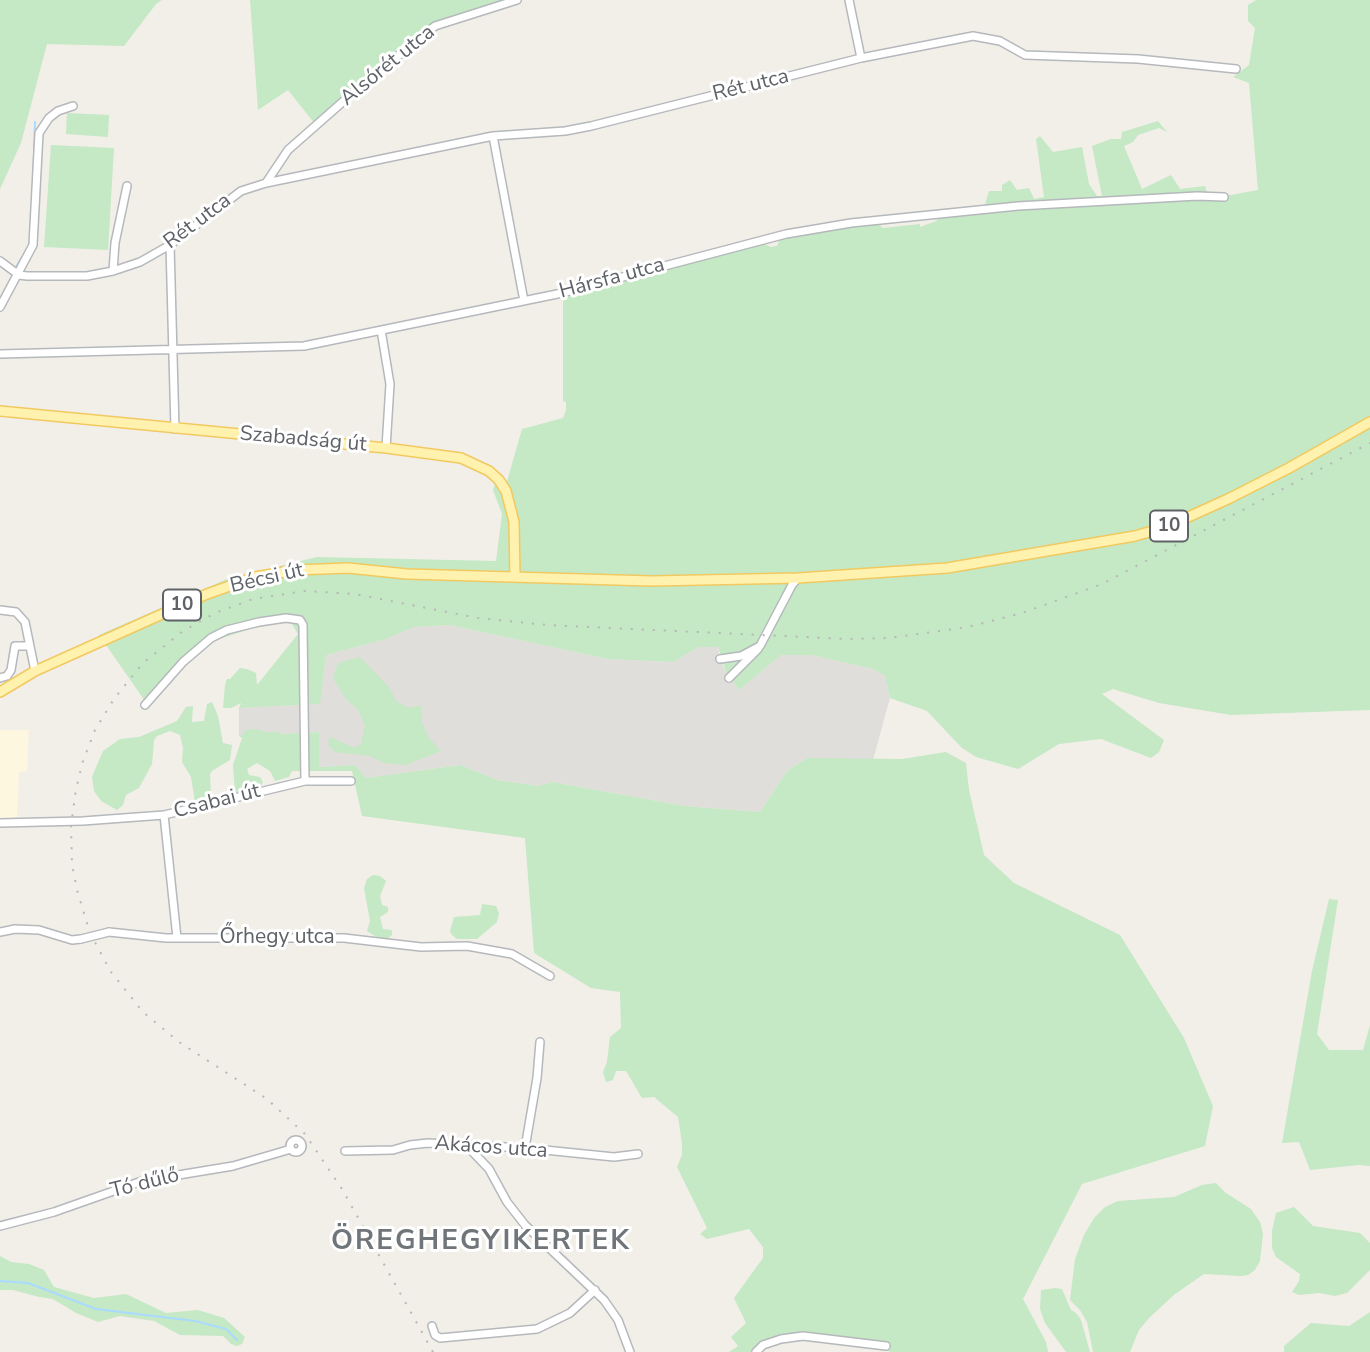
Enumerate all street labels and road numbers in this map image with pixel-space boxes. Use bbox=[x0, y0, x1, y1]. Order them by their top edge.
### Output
street label: Alsórét utca bbox=[336, 20, 440, 112]
street label: Rét utca bbox=[710, 64, 792, 108]
street label: Rét utca bbox=[159, 189, 237, 255]
street label: Hársfa utca bbox=[557, 253, 667, 305]
street label: Szabadság út bbox=[238, 422, 368, 458]
road number: 10 bbox=[1150, 510, 1188, 541]
street label: Bécsi út bbox=[228, 558, 306, 600]
road number: 10 bbox=[163, 590, 201, 620]
street label: Csabai út bbox=[171, 779, 263, 825]
street label: Őrhegy utca bbox=[219, 925, 335, 951]
street label: Akácos utca bbox=[434, 1131, 548, 1165]
street label: Tó dűlő bbox=[108, 1163, 182, 1205]

